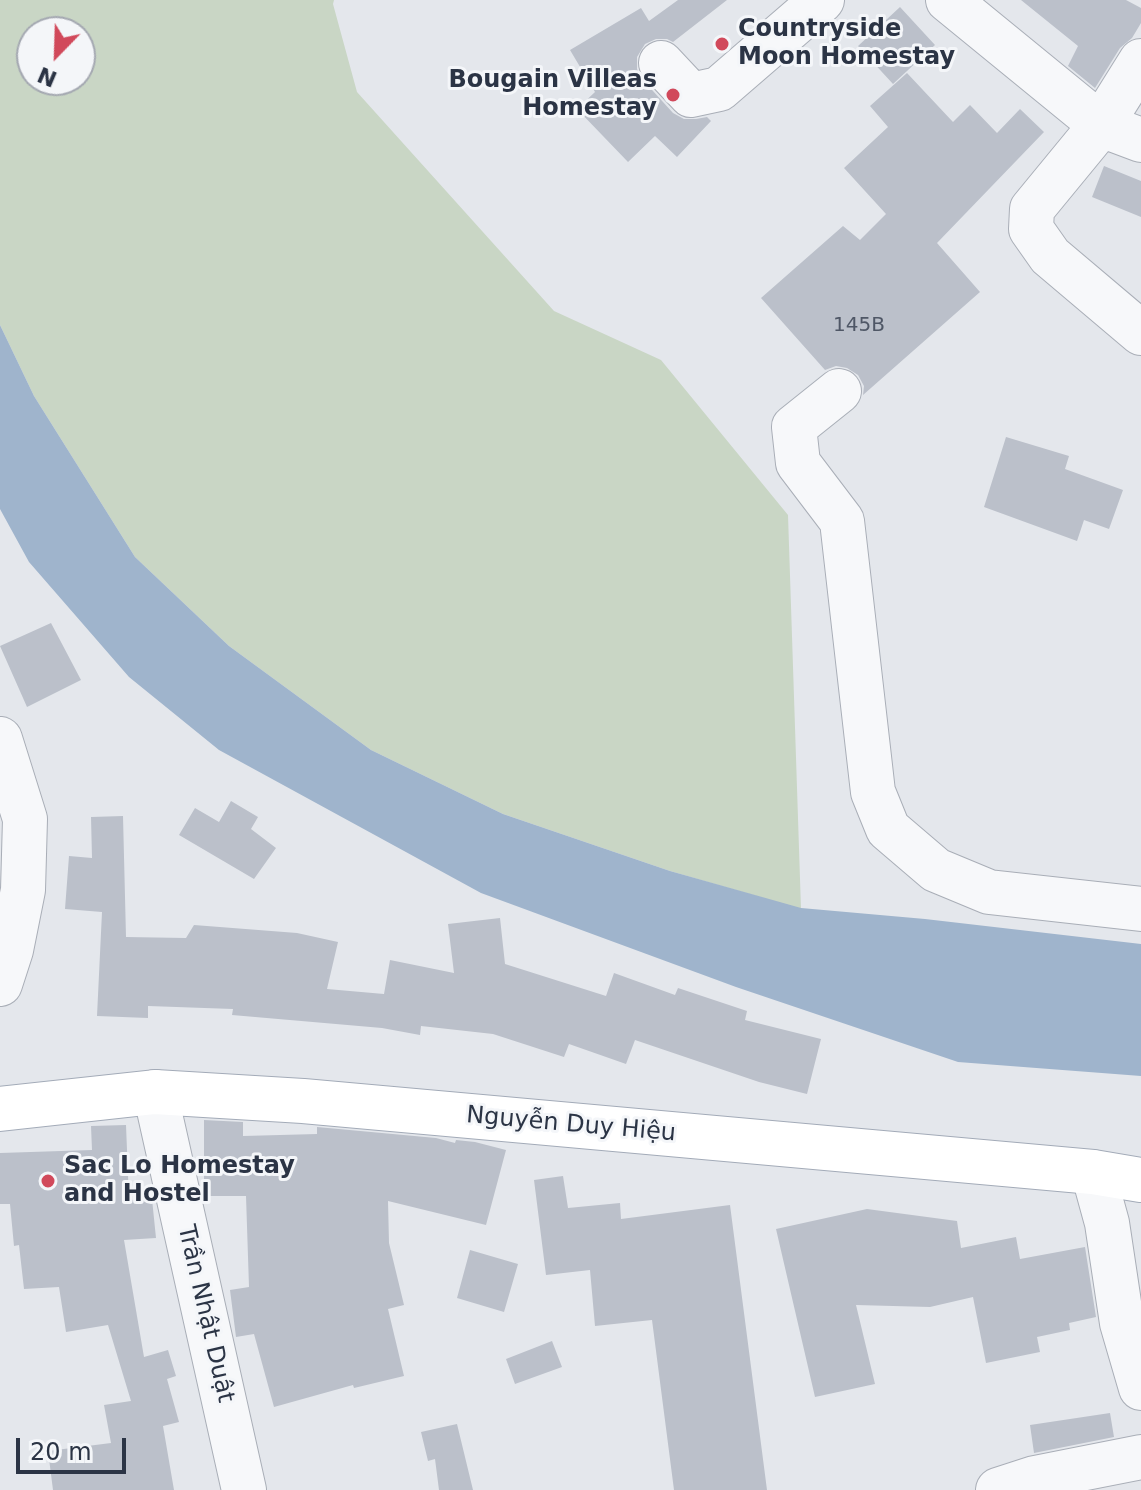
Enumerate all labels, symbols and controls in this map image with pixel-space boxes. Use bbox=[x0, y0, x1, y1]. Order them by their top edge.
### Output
north arrow bbox=[16, 16, 96, 96]
place label: Countryside Moon Homestay bbox=[738, 16, 955, 72]
marker: Countryside Moon Homestay bbox=[713, 35, 731, 53]
text: N bbox=[34, 62, 61, 92]
place label: Bougain Villeas Homestay bbox=[448, 67, 657, 123]
marker: Bougain Villeas Homestay bbox=[664, 86, 682, 104]
house number: 145B bbox=[833, 314, 885, 338]
street label: Nguyễn Duy Hiệu bbox=[465, 1101, 677, 1149]
place label: Sac Lo Homestay and Hostel bbox=[64, 1153, 295, 1209]
marker: Sac Lo Homestay and Hostel bbox=[39, 1172, 57, 1190]
street label: Trần Nhật Duật bbox=[171, 1222, 239, 1406]
scale bar bbox=[20, 1422, 130, 1472]
text: 20 m bbox=[30, 1438, 92, 1466]

